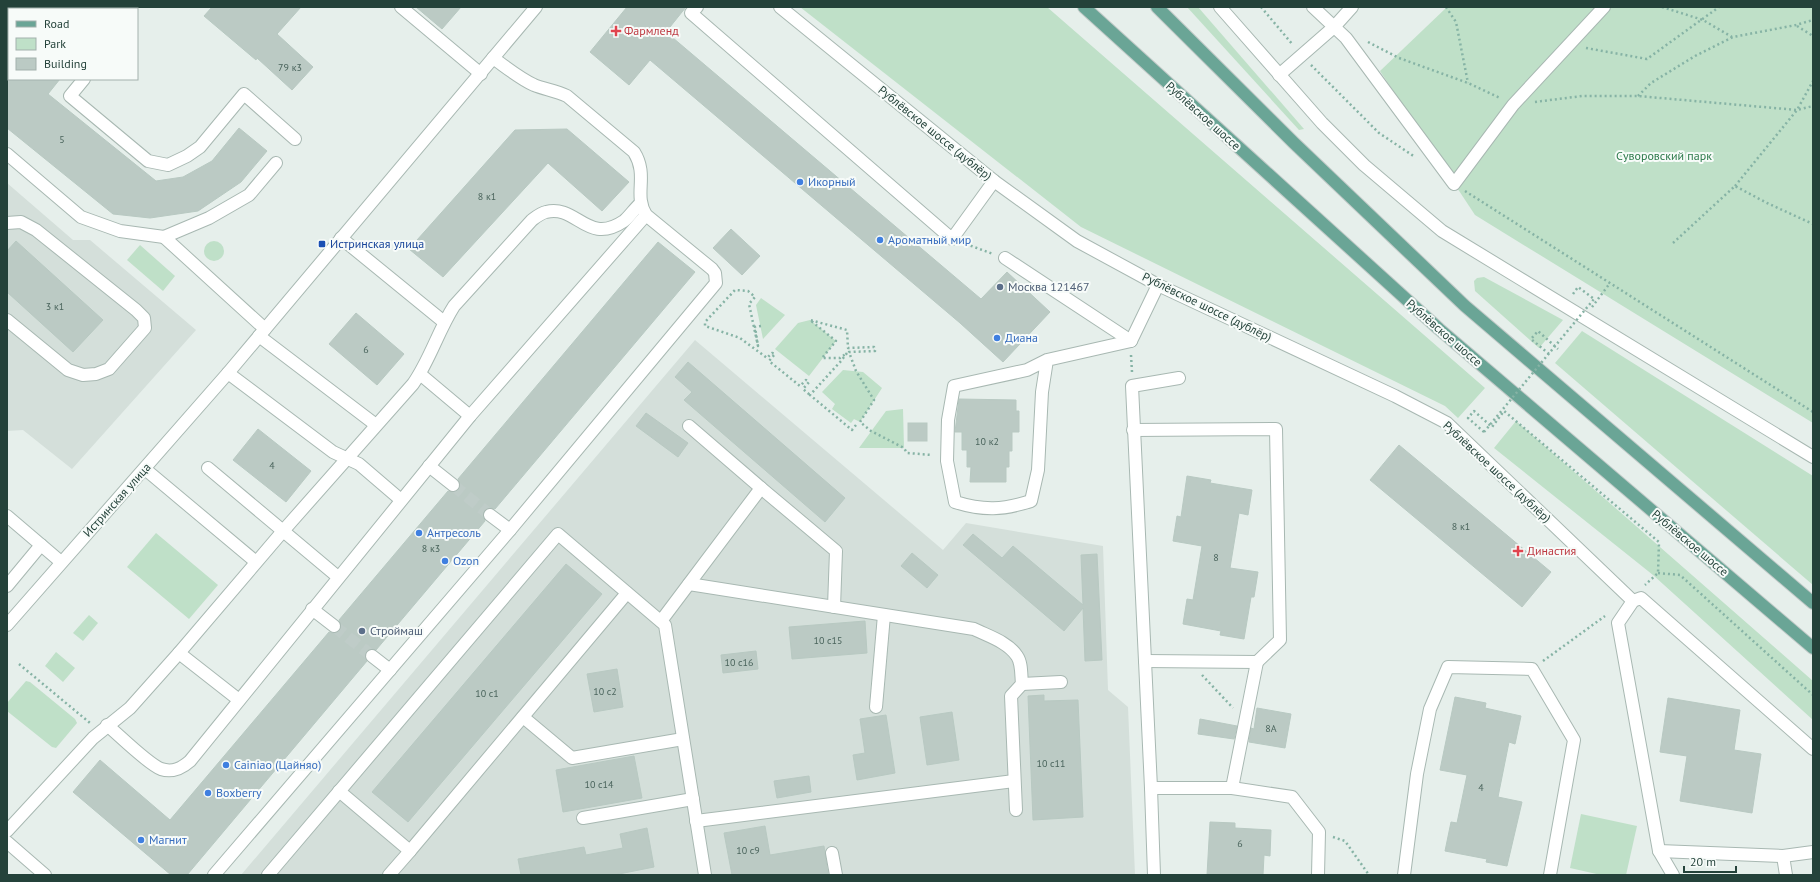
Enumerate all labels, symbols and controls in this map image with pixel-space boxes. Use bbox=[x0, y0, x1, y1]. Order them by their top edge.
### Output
legend bbox=[8, 8, 138, 80]
text: Road bbox=[44, 16, 69, 31]
place label: Фармленд bbox=[624, 23, 679, 38]
marker: Фармленд bbox=[611, 26, 621, 36]
text: Park bbox=[44, 36, 66, 51]
text: Building bbox=[44, 56, 87, 71]
house number: 79 к3 bbox=[278, 61, 302, 74]
street label: Рублёвское шоссе bbox=[1163, 78, 1244, 153]
street label: Рублёвское шоссе (дублёр) bbox=[875, 82, 995, 183]
house number: 5 bbox=[59, 133, 65, 146]
park label: Суворовский парк bbox=[1616, 148, 1712, 163]
place label: Икорный bbox=[808, 174, 856, 189]
marker: Икорный bbox=[795, 177, 805, 187]
house number: 8 к1 bbox=[478, 190, 496, 203]
place label: Ароматный мир bbox=[888, 232, 971, 247]
marker: Ароматный мир bbox=[875, 235, 885, 245]
place label: Истринская улица bbox=[330, 236, 424, 251]
marker: Истринская улица bbox=[317, 239, 327, 249]
street label: Рублёвское шоссе (дублёр) bbox=[1140, 269, 1274, 344]
place label: Москва 121467 bbox=[1008, 279, 1089, 294]
marker: Москва 121467 bbox=[995, 282, 1005, 292]
street label: Рублёвское шоссе bbox=[1403, 296, 1485, 370]
house number: 3 к1 bbox=[46, 300, 64, 313]
place label: Диана bbox=[1005, 330, 1038, 345]
marker: Диана bbox=[992, 333, 1002, 343]
house number: 6 bbox=[363, 343, 369, 356]
street label: Рублёвское шоссе (дублёр) bbox=[1440, 418, 1554, 526]
house number: 10 к2 bbox=[975, 435, 999, 448]
house number: 4 bbox=[269, 459, 275, 472]
street label: Истринская улица bbox=[80, 460, 154, 540]
street label: Рублёвское шоссе bbox=[1649, 506, 1732, 579]
house number: 8 к1 bbox=[1452, 520, 1470, 533]
place label: Антресоль bbox=[427, 525, 481, 540]
marker: Антресоль bbox=[414, 528, 424, 538]
house number: 8 к3 bbox=[422, 542, 440, 555]
place label: Династия bbox=[1527, 543, 1576, 558]
marker: Династия bbox=[1512, 545, 1524, 557]
house number: 8 bbox=[1213, 551, 1219, 564]
place label: Ozon bbox=[453, 553, 479, 568]
marker: Ozon bbox=[440, 556, 450, 566]
place label: Строймаш bbox=[370, 623, 423, 638]
marker: Строймаш bbox=[357, 626, 367, 636]
house number: 10 с15 bbox=[814, 634, 842, 647]
house number: 10 с16 bbox=[725, 656, 753, 669]
house number: 10 с2 bbox=[593, 685, 617, 698]
house number: 10 с1 bbox=[475, 687, 499, 700]
house number: 8А bbox=[1265, 722, 1277, 735]
place label: Cainiao (Цайняо) bbox=[234, 757, 321, 772]
house number: 10 с11 bbox=[1037, 757, 1065, 770]
marker: Cainiao (Цайняо) bbox=[221, 760, 231, 770]
house number: 10 с14 bbox=[585, 778, 614, 791]
house number: 4 bbox=[1478, 781, 1484, 794]
place label: Boxberry bbox=[216, 785, 262, 800]
marker: Boxberry bbox=[203, 788, 213, 798]
place label: Магнит bbox=[149, 832, 187, 847]
marker: Магнит bbox=[136, 835, 146, 845]
house number: 6 bbox=[1237, 837, 1243, 850]
house number: 10 с9 bbox=[736, 844, 760, 857]
scale bar bbox=[1684, 848, 1736, 874]
text: 20 m bbox=[1690, 854, 1716, 869]

